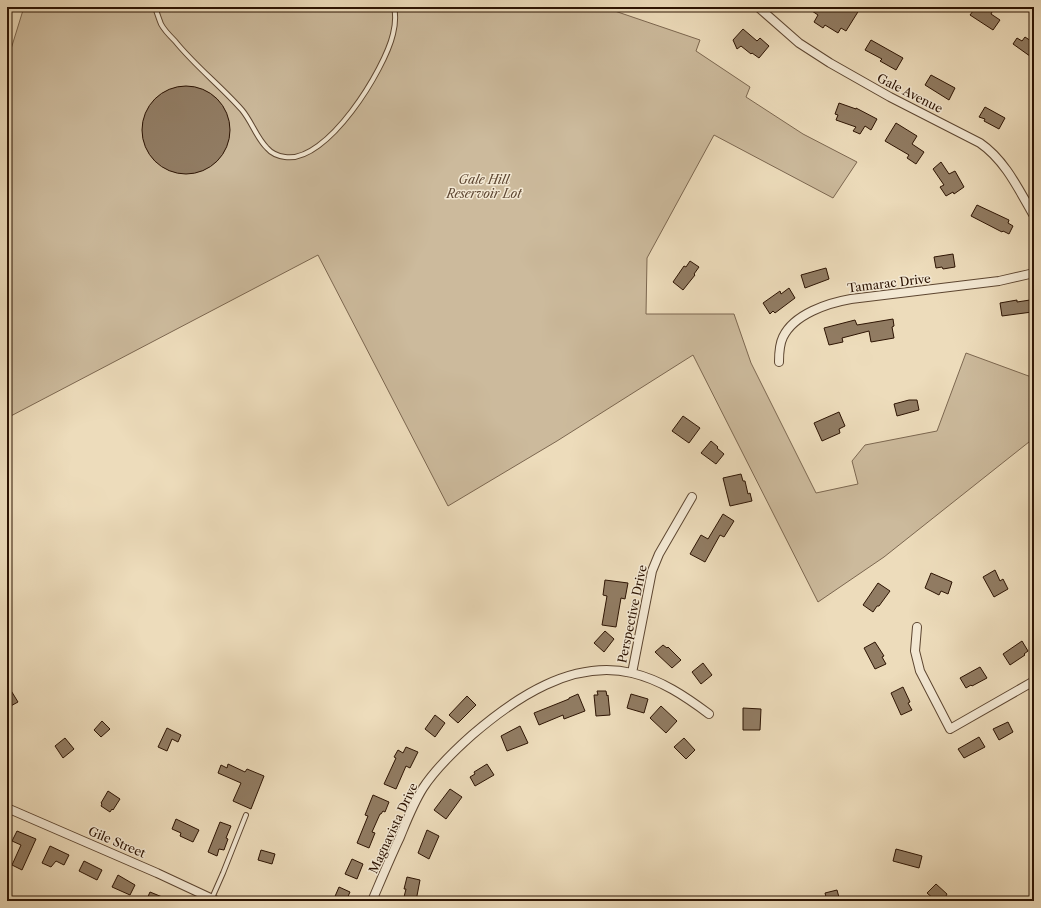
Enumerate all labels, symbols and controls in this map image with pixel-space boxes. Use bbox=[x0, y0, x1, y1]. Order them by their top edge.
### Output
street label: Gale Avenue bbox=[875, 70, 946, 116]
park label: Gale Hill Reservoir Lot bbox=[446, 172, 522, 201]
street label: Tamarac Drive bbox=[847, 270, 932, 296]
street label: Perspective Drive bbox=[614, 563, 650, 664]
street label: Magnavista Drive bbox=[365, 780, 421, 876]
street label: Gile Street bbox=[86, 823, 149, 861]

